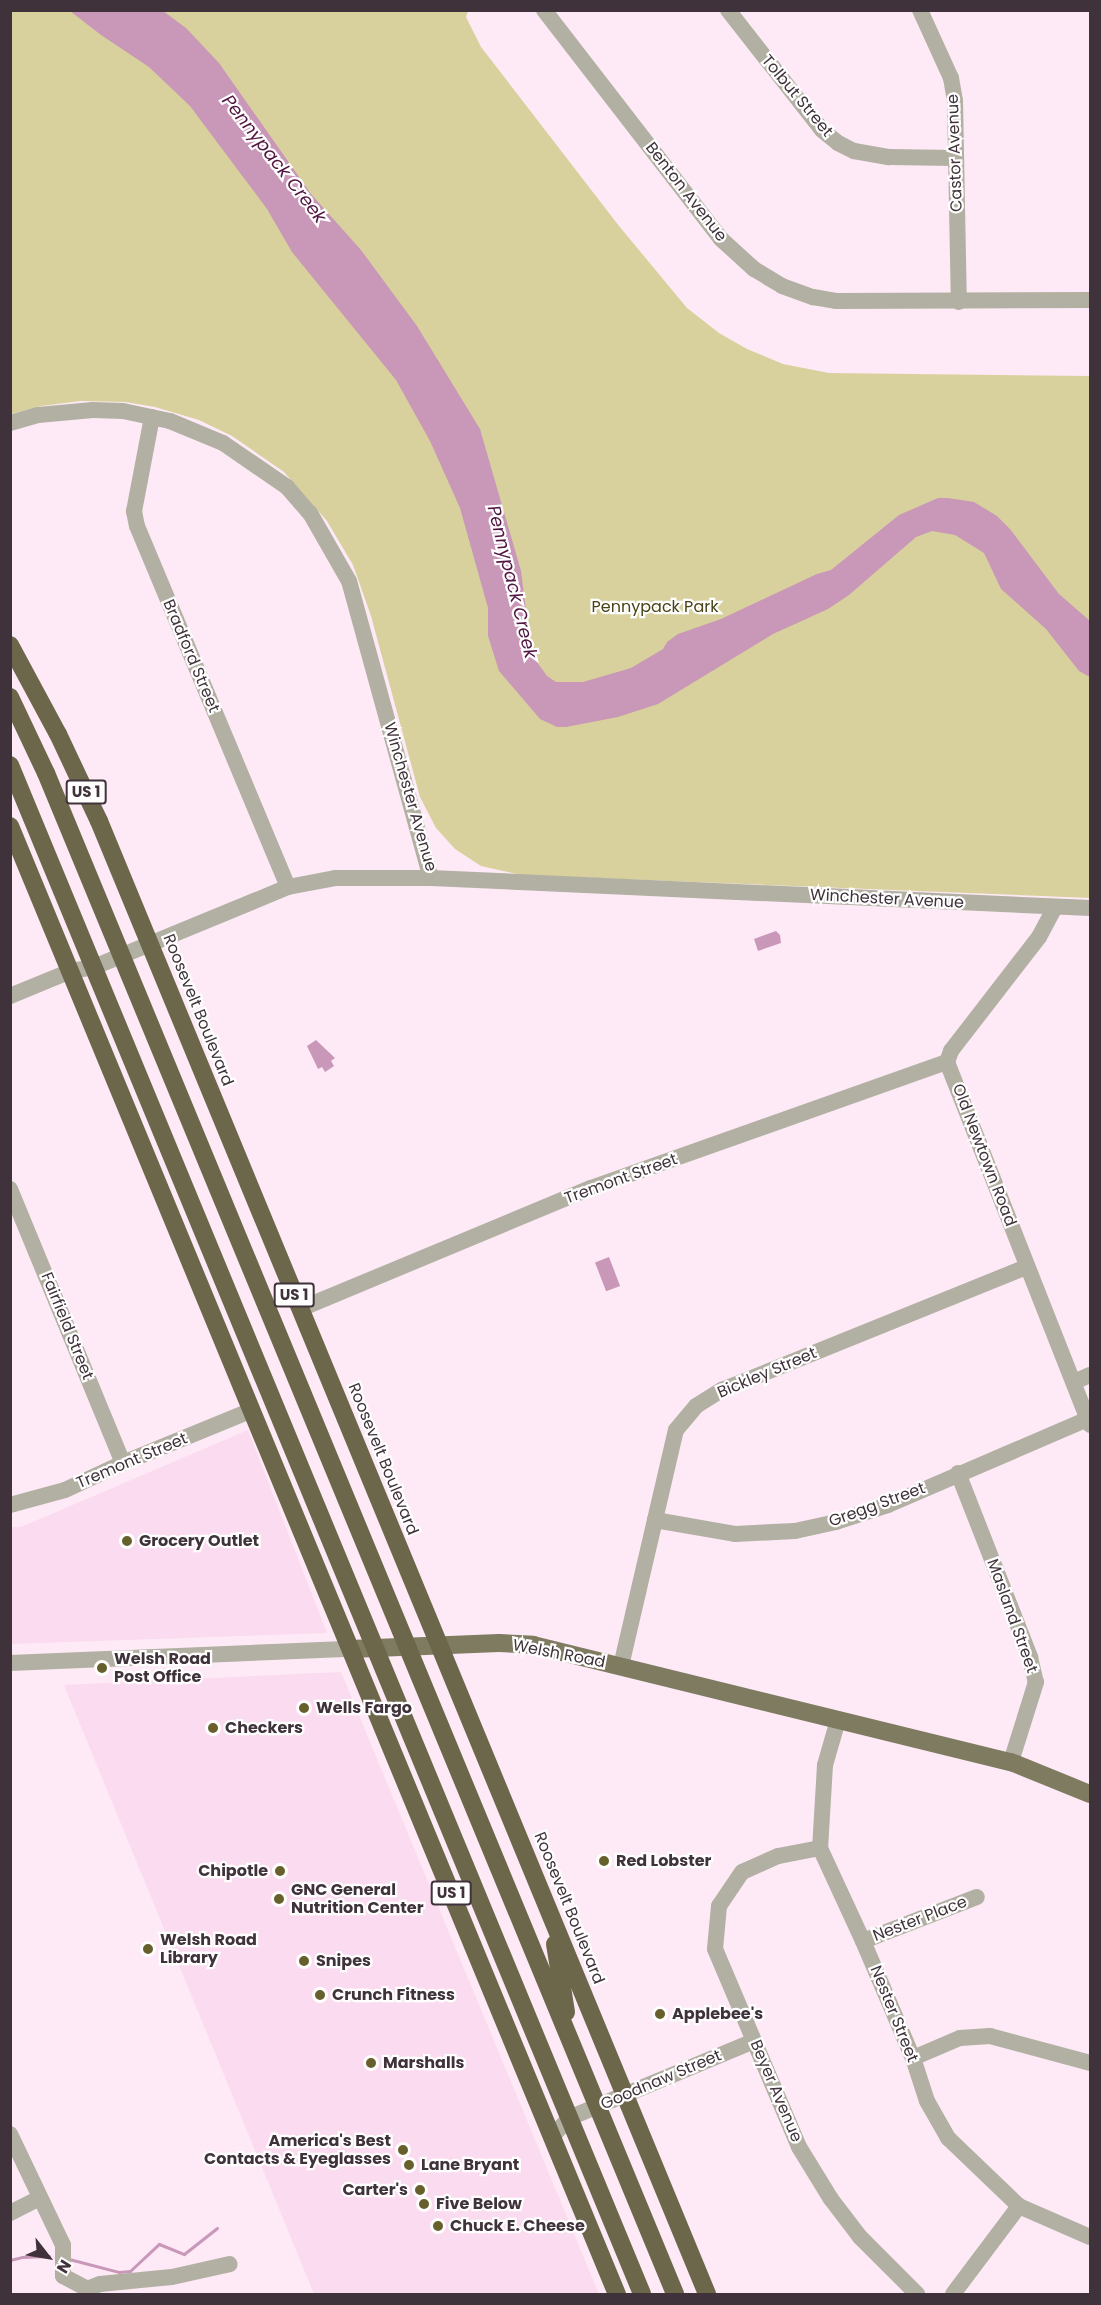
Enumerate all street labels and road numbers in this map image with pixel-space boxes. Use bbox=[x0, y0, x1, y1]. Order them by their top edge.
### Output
street label: Tolbut Street bbox=[757, 51, 837, 141]
street label: Castor Avenue bbox=[943, 94, 967, 212]
street label: Benton Avenue bbox=[641, 139, 731, 245]
street label: Bradford Street bbox=[159, 597, 223, 715]
street label: Winchester Avenue bbox=[380, 720, 440, 874]
road number: US 1 bbox=[65, 780, 107, 804]
street label: Winchester Avenue bbox=[810, 885, 964, 913]
street label: Roosevelt Boulevard bbox=[159, 931, 237, 1089]
street label: Old Newtown Road bbox=[948, 1081, 1020, 1229]
street label: Tremont Street bbox=[562, 1150, 680, 1208]
street label: Fairfield Street bbox=[37, 1270, 97, 1382]
road number: US 1 bbox=[273, 1283, 315, 1307]
street label: Bickley Street bbox=[715, 1344, 819, 1402]
street label: Roosevelt Boulevard bbox=[344, 1380, 422, 1538]
street label: Tremont Street bbox=[74, 1429, 190, 1493]
street label: Gregg Street bbox=[826, 1479, 928, 1531]
street label: Masland Street bbox=[982, 1556, 1042, 1676]
street label: Welsh Road bbox=[511, 1636, 607, 1672]
street label: Roosevelt Boulevard bbox=[530, 1829, 608, 1987]
road number: US 1 bbox=[430, 1881, 472, 1905]
street label: Nester Place bbox=[870, 1892, 970, 1946]
street label: Nester Street bbox=[866, 1963, 922, 2065]
street label: Beyer Avenue bbox=[746, 2037, 806, 2145]
street label: Goodnaw Street bbox=[598, 2046, 724, 2114]

